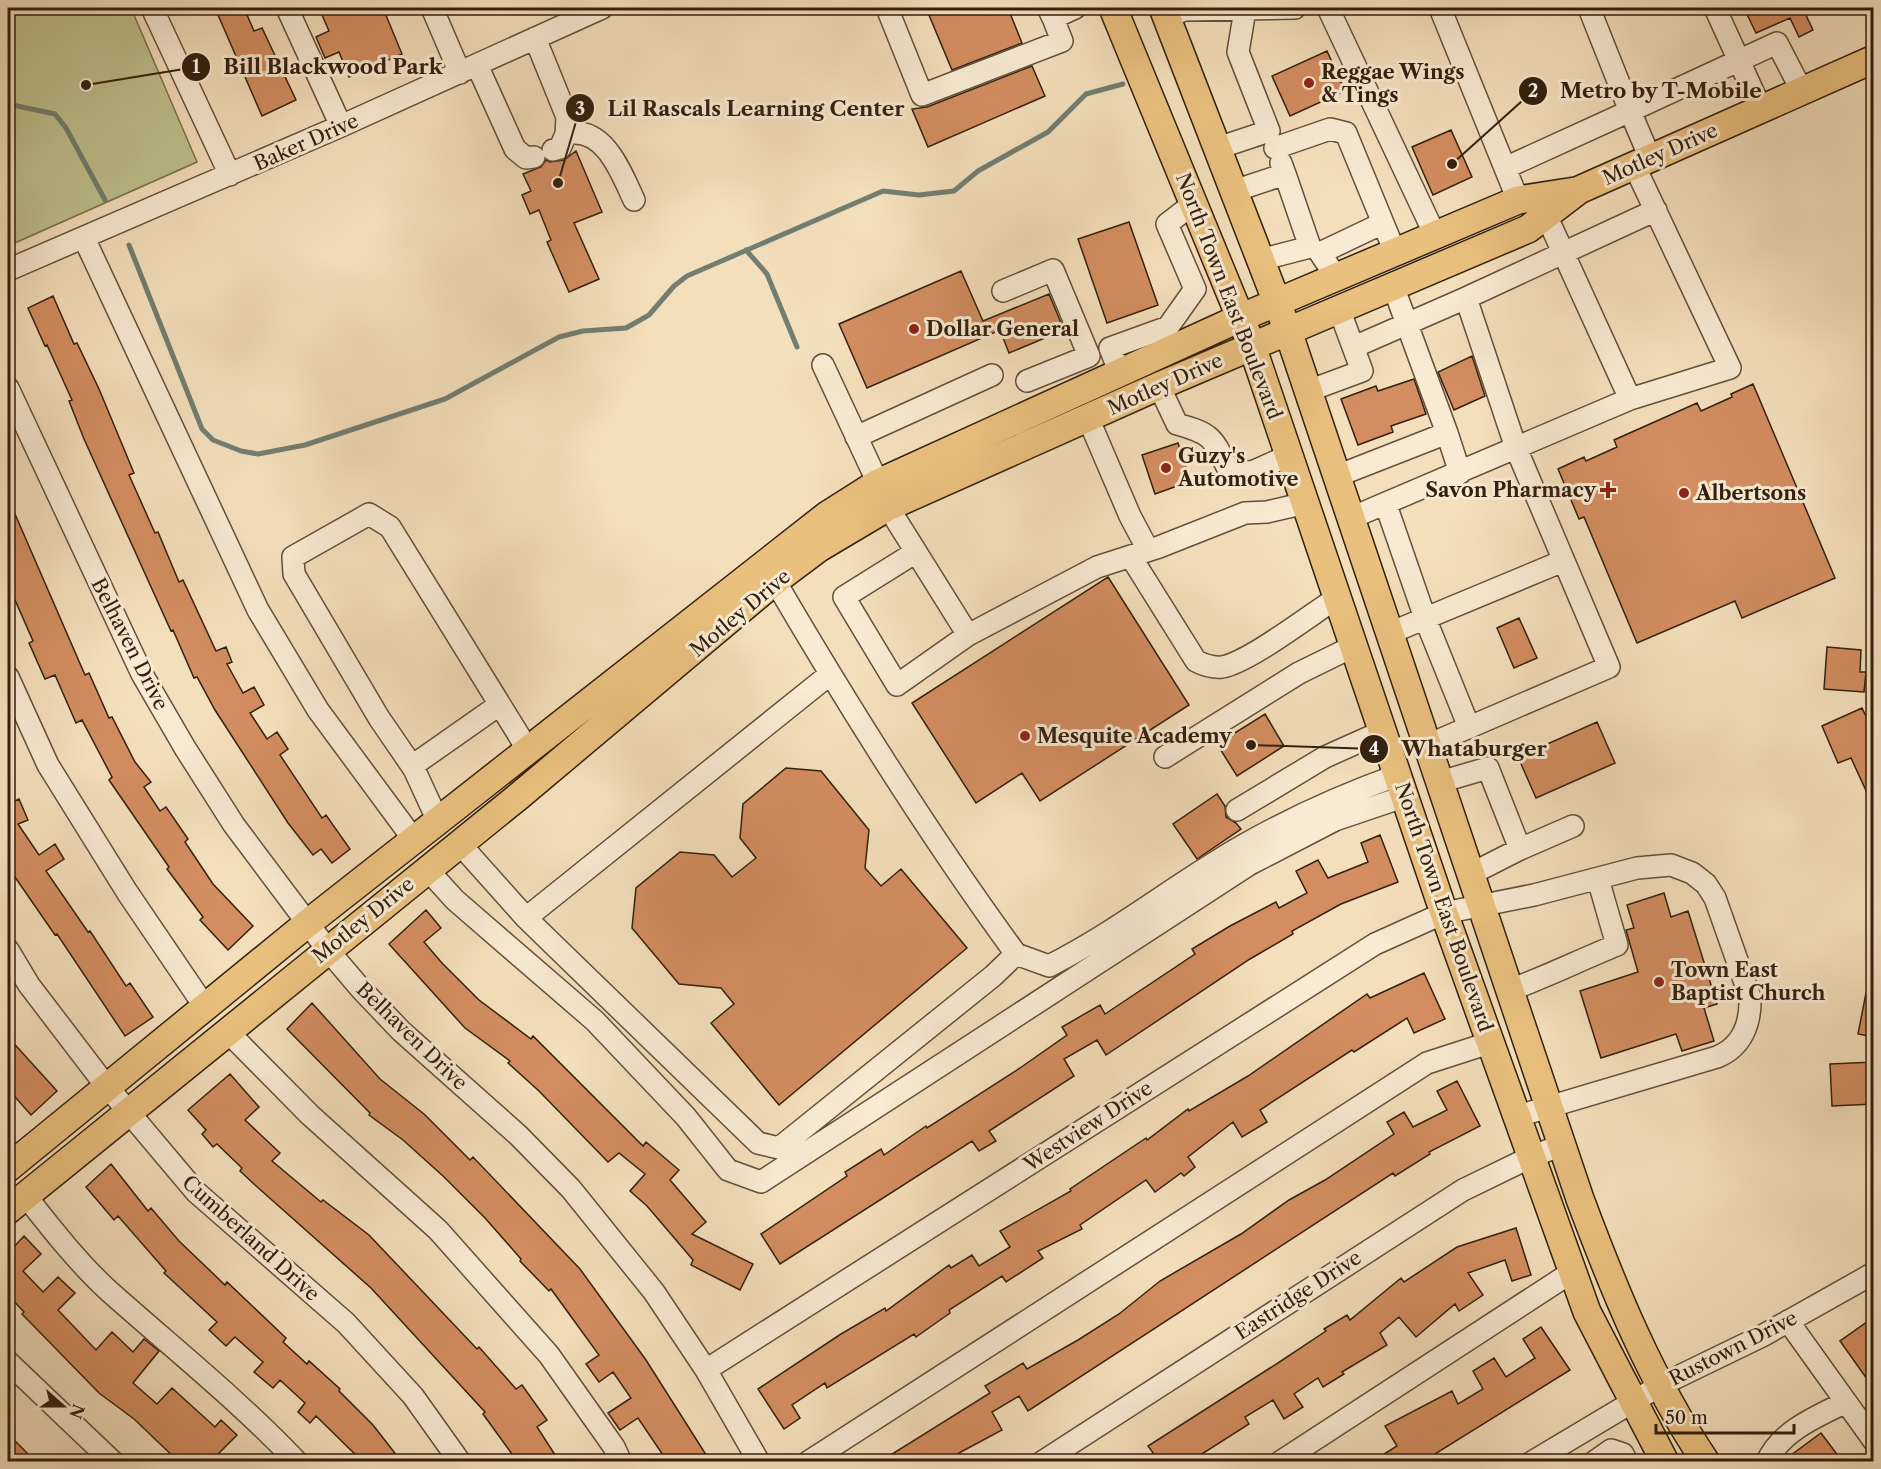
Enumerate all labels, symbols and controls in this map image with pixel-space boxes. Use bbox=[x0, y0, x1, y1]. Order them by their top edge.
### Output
callout: Bill Blackwood Park bbox=[181, 47, 454, 86]
text: Bill Blackwood Park bbox=[223, 54, 444, 79]
text: 1 bbox=[192, 56, 200, 78]
place label: Reggae Wings & Tings bbox=[1321, 60, 1464, 107]
callout: Metro by T-Mobile bbox=[1518, 71, 1775, 110]
marker: Reggae Wings & Tings bbox=[1302, 76, 1316, 90]
text: Metro by T-Mobile bbox=[1560, 78, 1762, 103]
text: 2 bbox=[1528, 80, 1538, 102]
callout: Lil Rascals Learning Center bbox=[565, 89, 916, 128]
text: Lil Rascals Learning Center bbox=[607, 96, 905, 121]
text: 3 bbox=[575, 98, 585, 120]
street label: Baker Drive bbox=[250, 108, 362, 176]
street label: Motley Drive bbox=[1599, 118, 1721, 190]
street label: North Town East Boulevard bbox=[1171, 169, 1287, 423]
place label: Dollar General bbox=[926, 317, 1079, 341]
marker: Dollar General bbox=[907, 322, 921, 336]
street label: Motley Drive bbox=[1104, 348, 1226, 420]
place label: Guzy's Automotive bbox=[1177, 444, 1299, 491]
marker: Guzy's Automotive bbox=[1159, 461, 1173, 475]
place label: Savon Pharmacy bbox=[1425, 478, 1597, 502]
place label: Albertsons bbox=[1695, 481, 1806, 505]
marker: Savon Pharmacy bbox=[1601, 483, 1615, 497]
marker: Albertsons bbox=[1677, 486, 1691, 500]
street label: Motley Drive bbox=[685, 564, 795, 662]
street label: Belhaven Drive bbox=[86, 574, 174, 714]
place label: Mesquite Academy bbox=[1037, 724, 1232, 748]
marker: Mesquite Academy bbox=[1018, 729, 1032, 743]
callout: Whataburger bbox=[1359, 729, 1559, 768]
text: Whataburger bbox=[1400, 736, 1548, 761]
text: 4 bbox=[1369, 738, 1379, 760]
street label: North Town East Boulevard bbox=[1390, 779, 1498, 1035]
street label: Motley Drive bbox=[307, 872, 419, 968]
place label: Town East Baptist Church bbox=[1671, 958, 1826, 1005]
marker: Town East Baptist Church bbox=[1652, 975, 1666, 989]
street label: Belhaven Drive bbox=[352, 977, 472, 1095]
street label: Westview Drive bbox=[1019, 1076, 1157, 1177]
street label: Cumberland Drive bbox=[177, 1170, 325, 1306]
street label: Eastridge Drive bbox=[1230, 1245, 1366, 1345]
street label: Rustown Drive bbox=[1665, 1305, 1801, 1391]
north arrow bbox=[33, 1376, 93, 1436]
scale bar bbox=[1656, 1397, 1794, 1435]
text: N bbox=[65, 1401, 89, 1422]
text: 50 m bbox=[1665, 1407, 1708, 1429]

